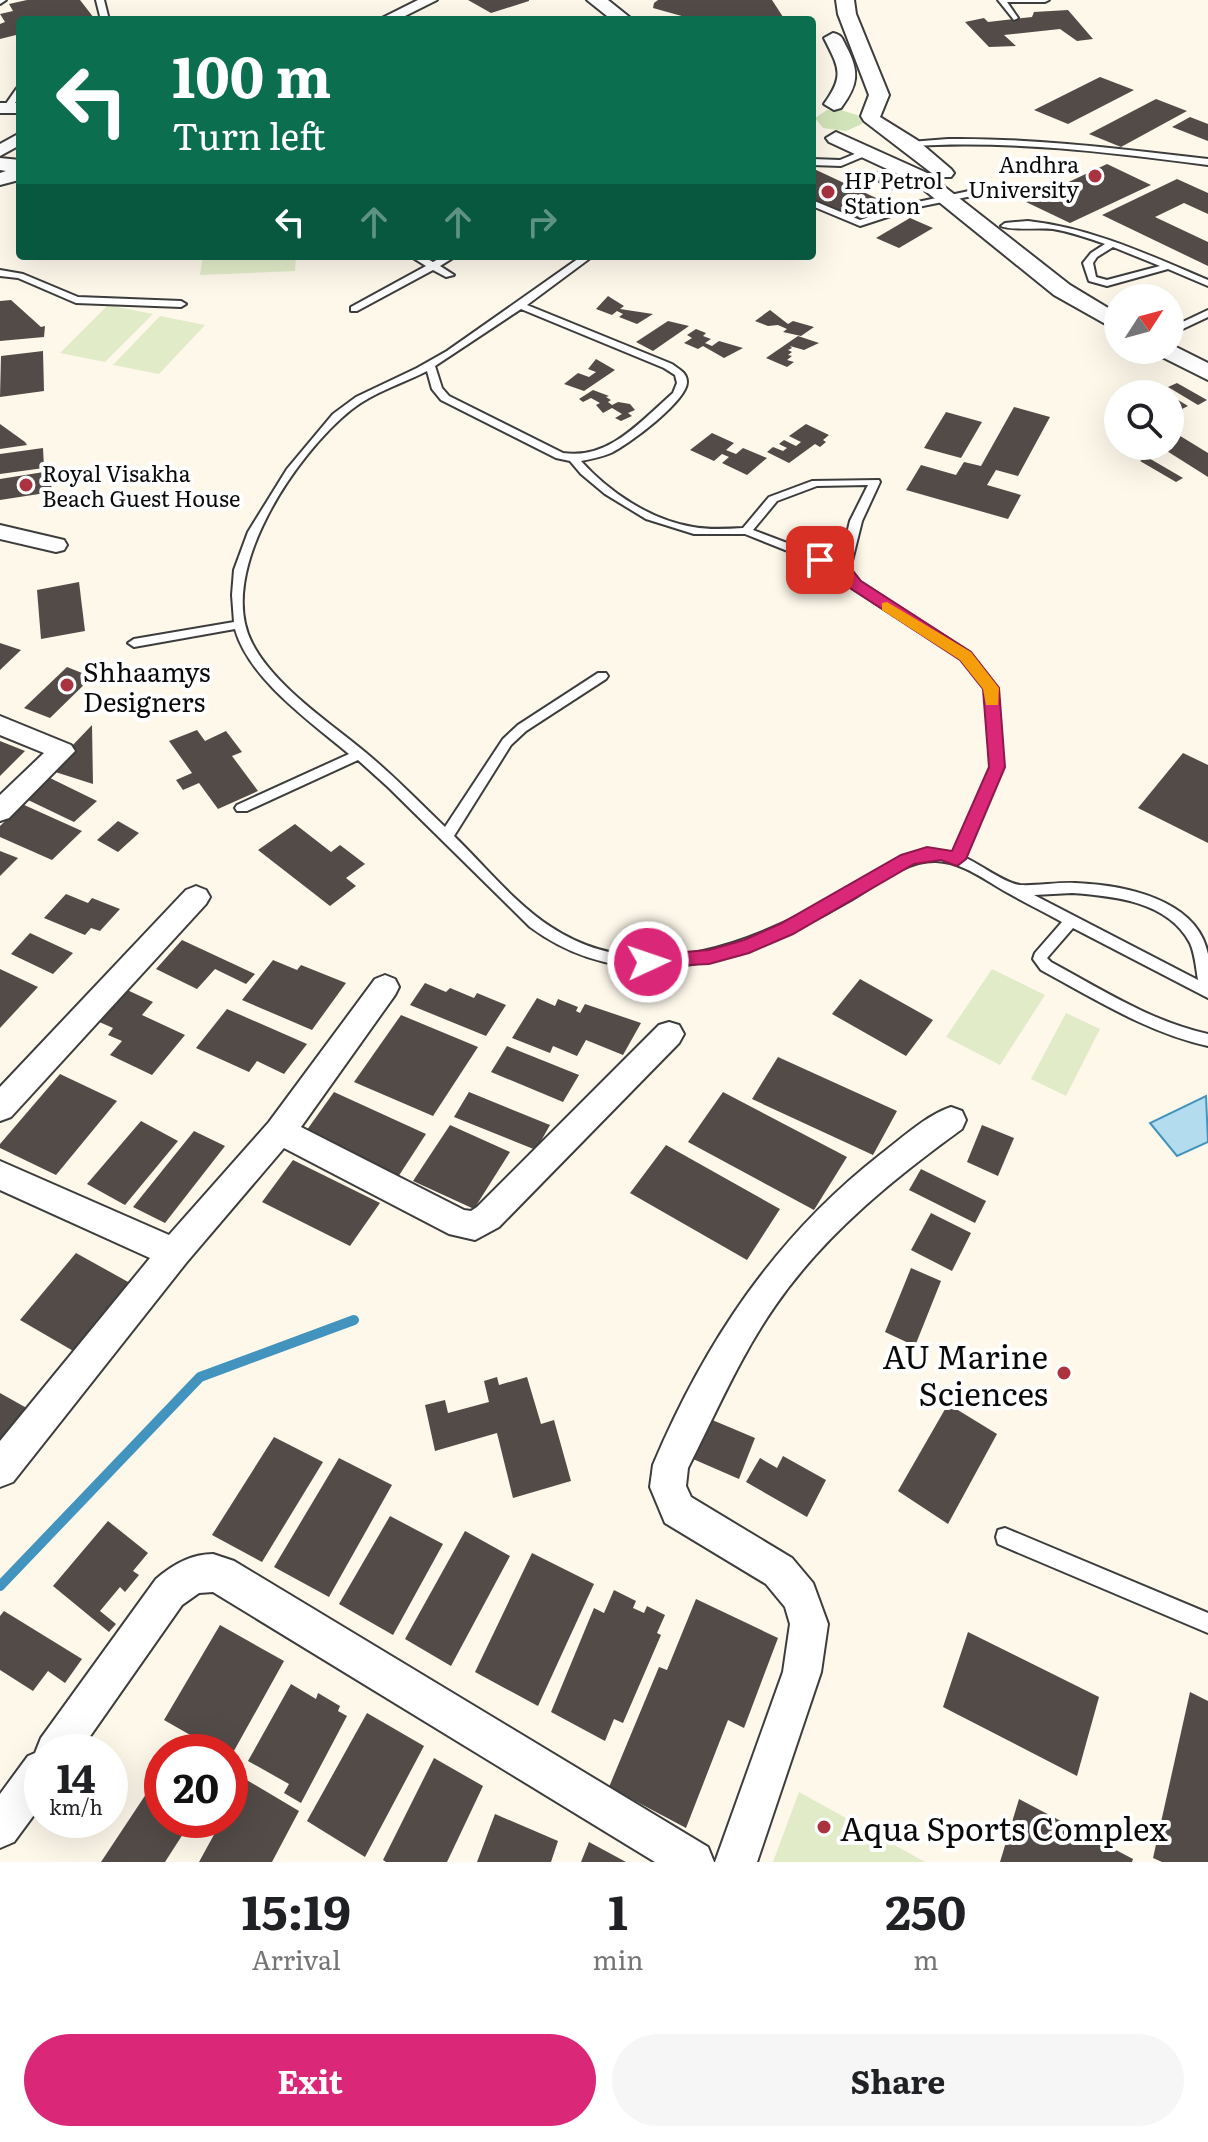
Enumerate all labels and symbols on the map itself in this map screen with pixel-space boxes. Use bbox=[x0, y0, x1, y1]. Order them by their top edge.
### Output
place label: Andhra University bbox=[968, 147, 1079, 205]
place label: HP Petrol Station bbox=[844, 163, 943, 221]
marker: Andhra University bbox=[1086, 167, 1104, 185]
marker: HP Petrol Station bbox=[819, 183, 837, 201]
north arrow bbox=[1104, 284, 1184, 364]
place label: Royal Visakha Beach Guest House bbox=[42, 456, 240, 514]
marker: Royal Visakha Beach Guest House bbox=[17, 476, 35, 494]
pin bbox=[786, 526, 854, 594]
place label: Shhaamys Designers bbox=[83, 651, 211, 720]
marker: Shhaamys Designers bbox=[58, 676, 76, 694]
position arrow bbox=[606, 920, 690, 1004]
place label: AU Marine Sciences bbox=[882, 1331, 1048, 1416]
marker: AU Marine Sciences bbox=[1055, 1364, 1073, 1382]
speed limit sign: 20 bbox=[144, 1734, 248, 1838]
place label: Aqua Sports Complex bbox=[840, 1803, 1169, 1851]
marker: Aqua Sports Complex bbox=[815, 1818, 833, 1836]

